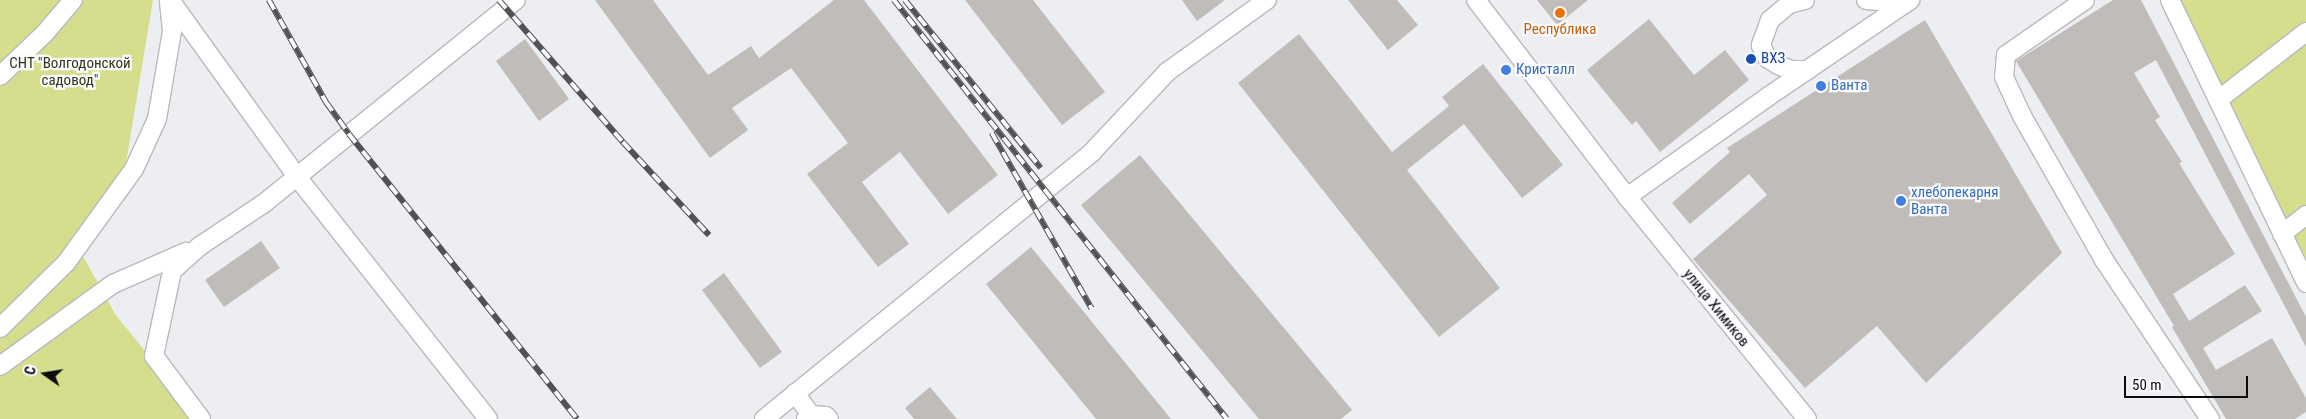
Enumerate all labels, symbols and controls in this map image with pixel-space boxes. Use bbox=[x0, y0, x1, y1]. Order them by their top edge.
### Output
marker: Республика bbox=[1554, 7, 1566, 19]
place label: Республика bbox=[1523, 21, 1597, 39]
place label: ВХЗ bbox=[1761, 50, 1785, 68]
marker: ВХЗ bbox=[1745, 53, 1757, 65]
park label: СНТ "Волгодонской садовод" bbox=[9, 54, 131, 89]
place label: Кристалл bbox=[1516, 61, 1575, 79]
marker: Кристалл bbox=[1500, 64, 1512, 76]
place label: Ванта bbox=[1831, 77, 1867, 95]
marker: Ванта bbox=[1815, 80, 1827, 92]
place label: хлебопекарня Ванта bbox=[1911, 183, 1998, 218]
marker: хлебопекарня Ванта bbox=[1895, 195, 1907, 207]
street label: улица Химиков bbox=[1679, 265, 1753, 351]
north arrow bbox=[20, 349, 70, 399]
text: С bbox=[22, 365, 39, 376]
scale bar bbox=[2126, 366, 2250, 398]
text: 50 m bbox=[2132, 376, 2162, 394]

